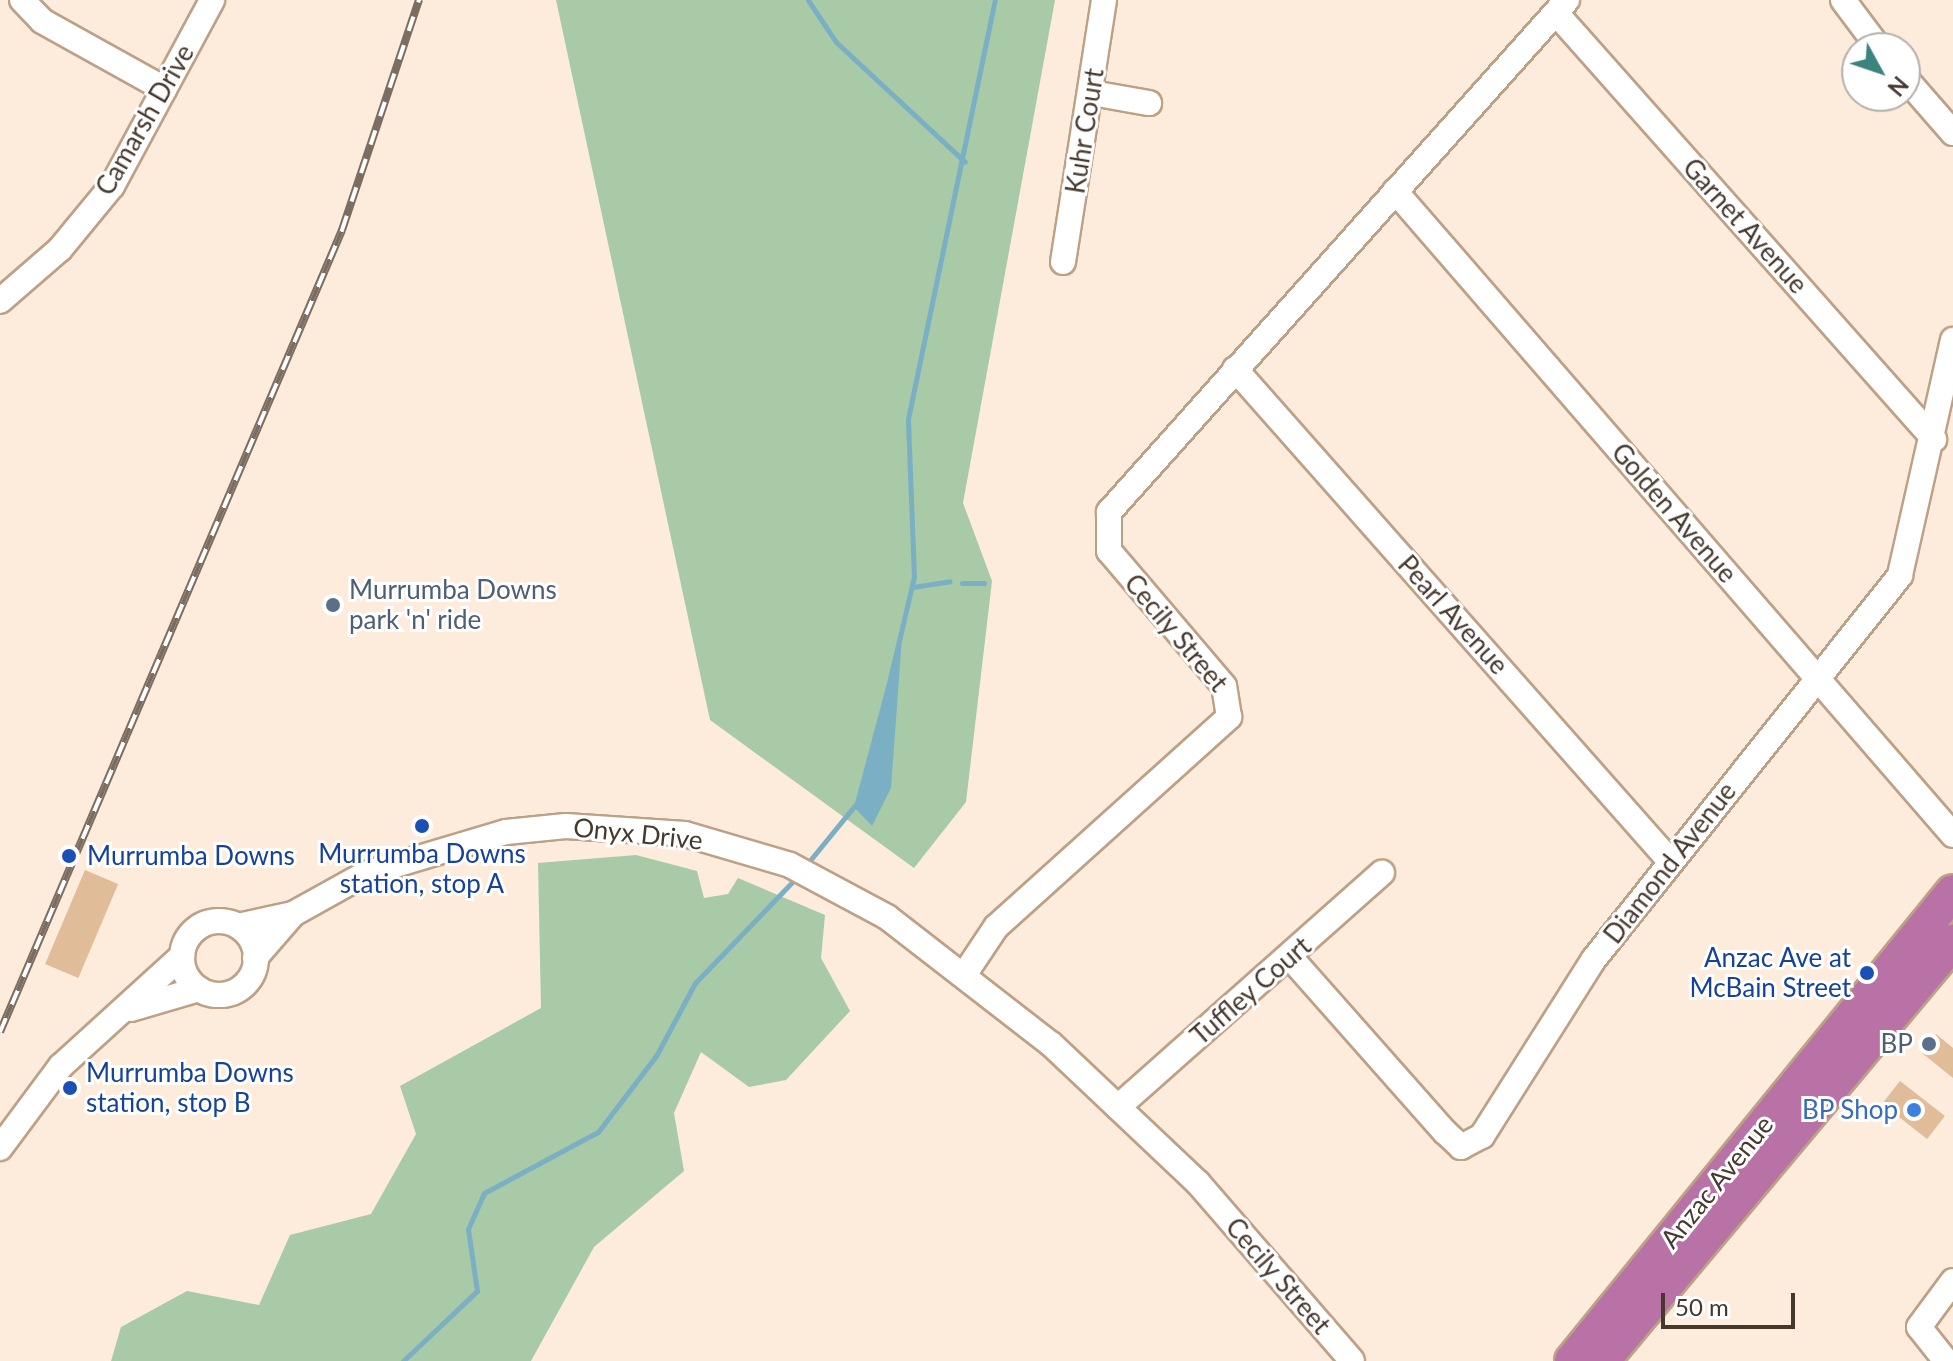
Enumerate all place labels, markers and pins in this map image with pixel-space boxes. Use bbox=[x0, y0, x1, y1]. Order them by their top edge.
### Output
place label: Murrumba Downs park 'n' ride bbox=[349, 574, 557, 636]
marker: Murrumba Downs park 'n' ride bbox=[324, 596, 342, 614]
marker: Murrumba Downs station, stop A bbox=[413, 817, 431, 835]
place label: Murrumba Downs station, stop A bbox=[318, 838, 526, 900]
place label: Murrumba Downs bbox=[87, 840, 295, 872]
marker: Murrumba Downs bbox=[58, 845, 80, 867]
place label: Anzac Ave at McBain Street bbox=[1690, 942, 1851, 1004]
marker: Anzac Ave at McBain Street bbox=[1858, 964, 1876, 982]
place label: BP bbox=[1881, 1028, 1913, 1060]
marker: BP bbox=[1920, 1035, 1938, 1053]
place label: Murrumba Downs station, stop B bbox=[86, 1057, 294, 1118]
marker: Murrumba Downs station, stop B bbox=[61, 1079, 79, 1097]
place label: BP Shop bbox=[1801, 1094, 1898, 1126]
marker: BP Shop bbox=[1905, 1101, 1923, 1119]

